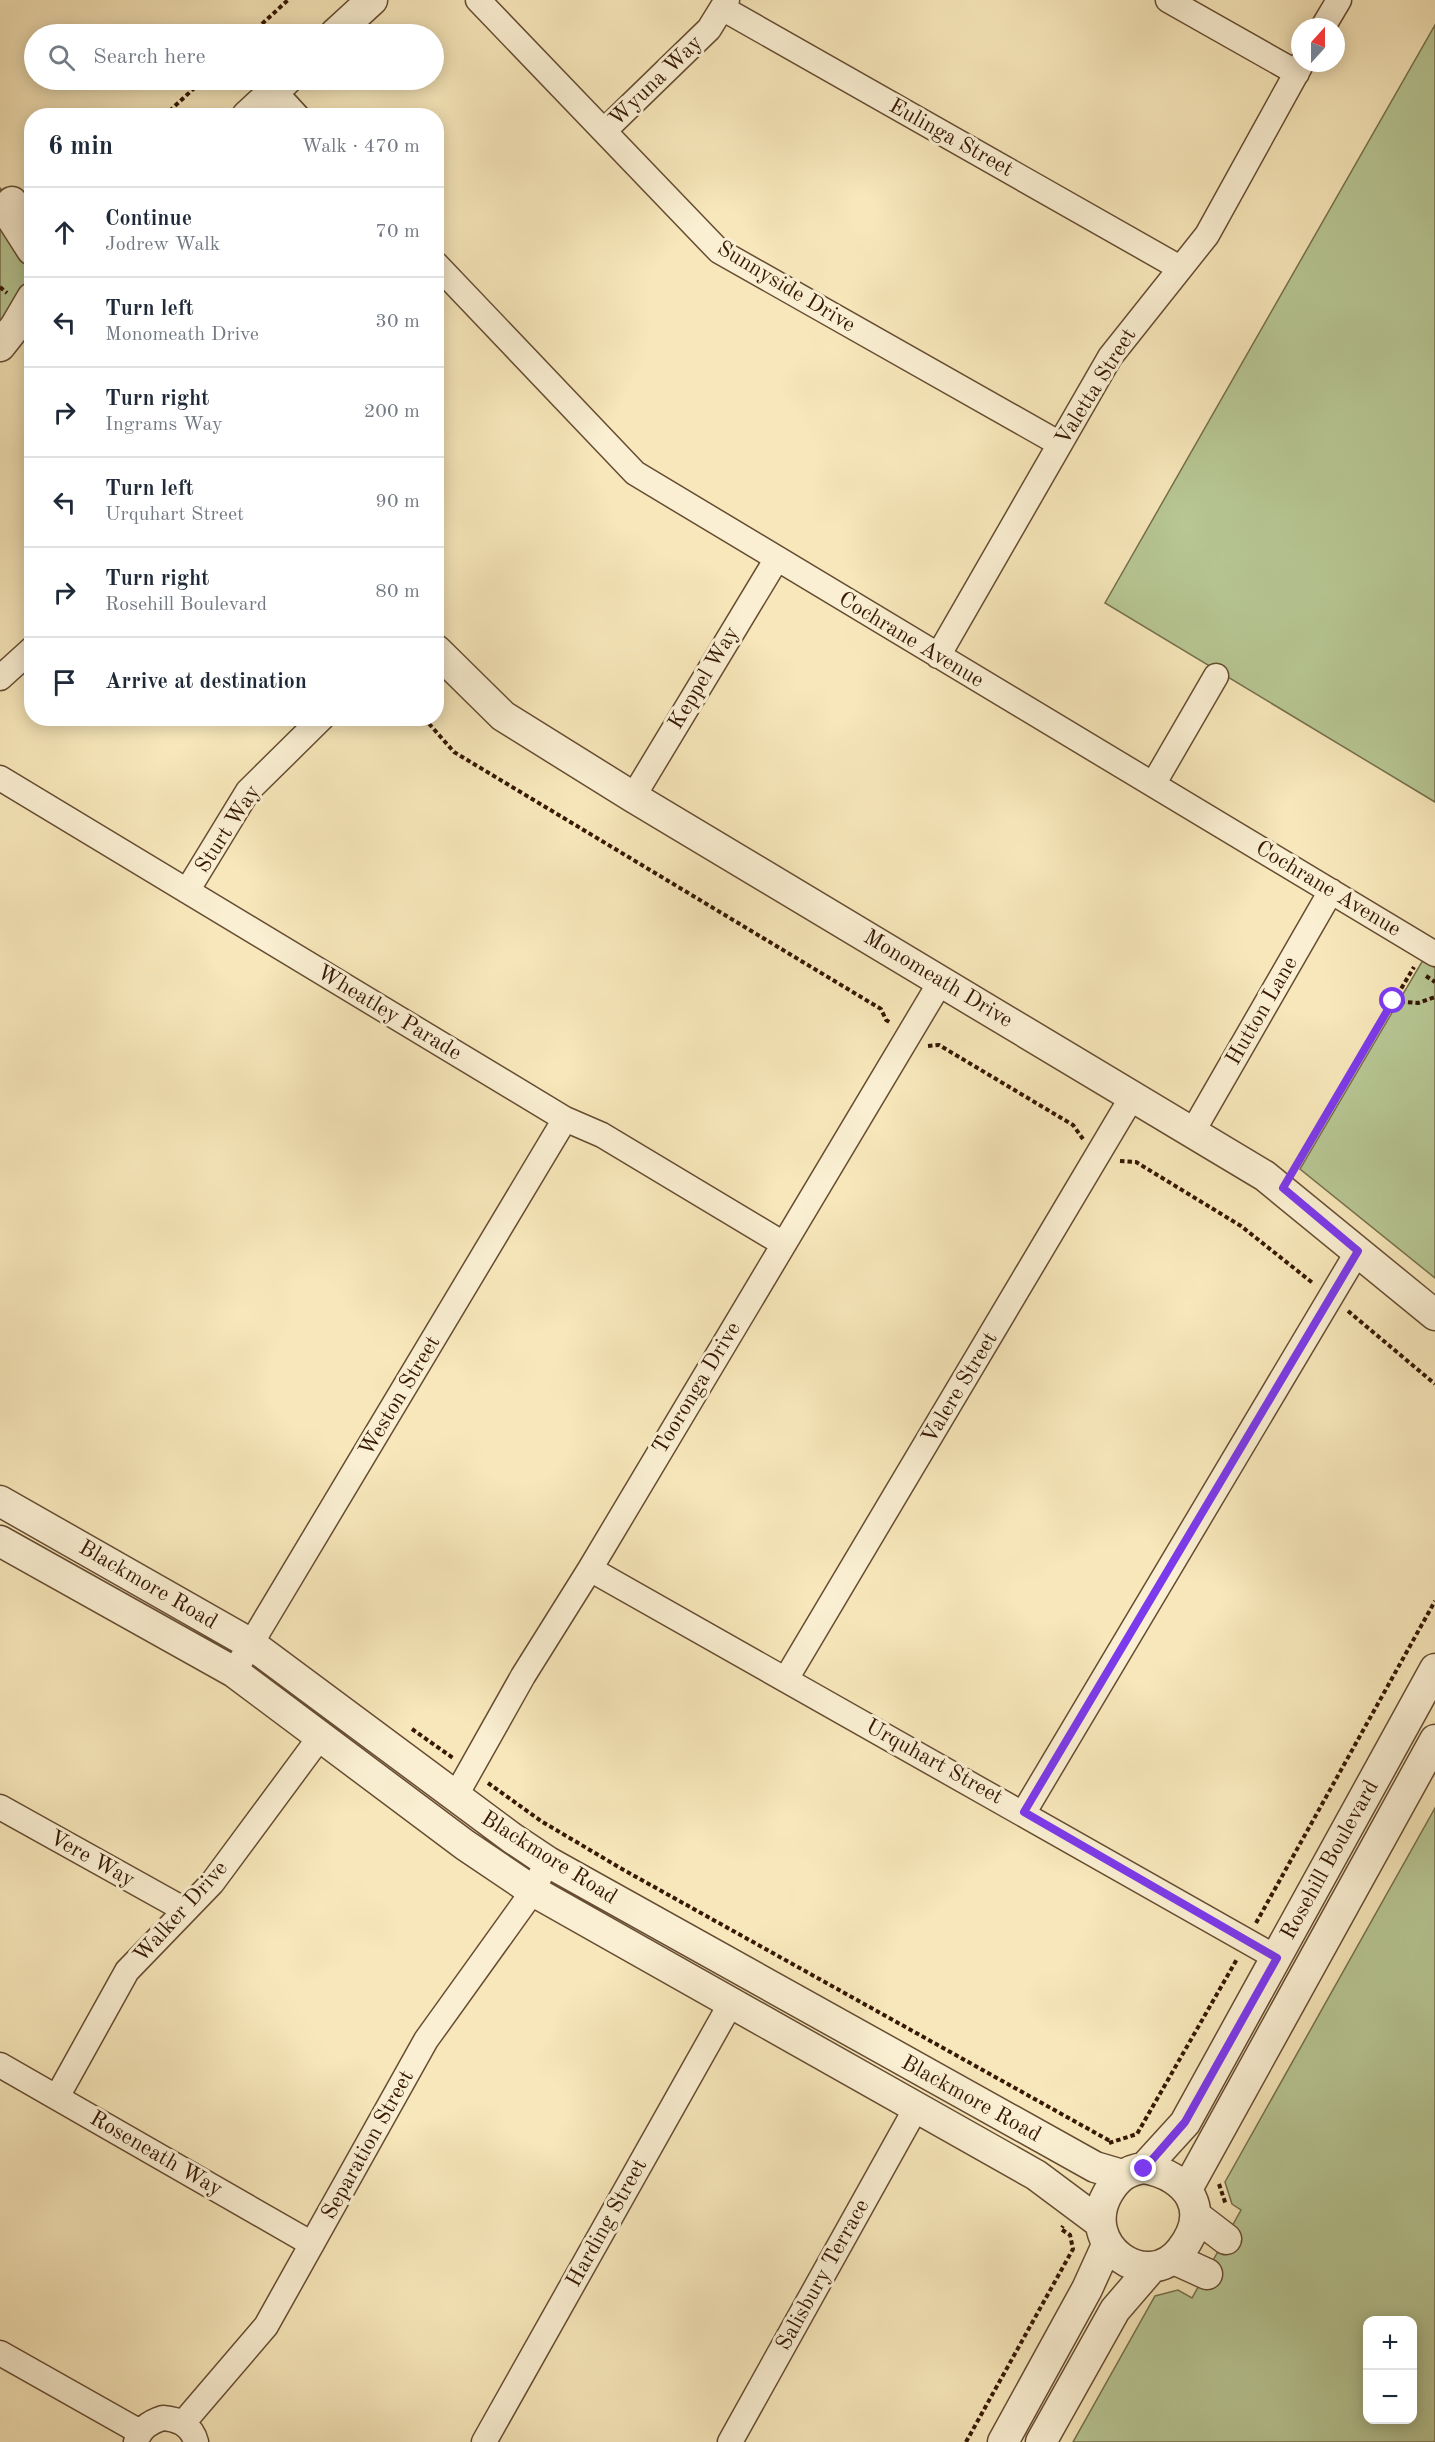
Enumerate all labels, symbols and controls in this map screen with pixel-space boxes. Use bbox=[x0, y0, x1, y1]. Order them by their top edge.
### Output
north arrow bbox=[1291, 18, 1345, 72]
search box bbox=[24, 24, 444, 90]
street label: Wyuna Way bbox=[605, 31, 707, 130]
icon: search bbox=[45, 41, 78, 74]
text: Search here bbox=[93, 46, 206, 68]
street label: Eulinga Street bbox=[885, 95, 1017, 181]
text: 6 min bbox=[48, 134, 113, 160]
text: Walk · 470 m bbox=[301, 137, 420, 157]
text: Continue bbox=[105, 208, 192, 230]
icon: ahead bbox=[48, 216, 81, 249]
text: 70 m bbox=[375, 222, 420, 242]
text: Jodrew Walk bbox=[105, 235, 220, 255]
street label: Sunnyside Drive bbox=[713, 237, 859, 337]
text: Turn left bbox=[105, 298, 194, 320]
icon: left bbox=[48, 306, 81, 339]
text: 30 m bbox=[375, 312, 420, 332]
text: Monomeath Drive bbox=[105, 325, 259, 345]
street label: Valetta Street bbox=[1051, 325, 1141, 449]
text: Turn right bbox=[105, 388, 209, 410]
icon: right bbox=[48, 396, 81, 429]
text: 200 m bbox=[364, 402, 420, 422]
text: Ingrams Way bbox=[105, 415, 223, 435]
text: Turn left bbox=[105, 478, 194, 500]
icon: left bbox=[48, 486, 81, 519]
text: 90 m bbox=[375, 492, 420, 512]
text: Urquhart Street bbox=[105, 505, 244, 525]
text: Turn right bbox=[105, 568, 209, 590]
icon: right bbox=[48, 576, 81, 609]
text: 80 m bbox=[375, 582, 420, 602]
street label: Cochrane Avenue bbox=[835, 588, 987, 692]
text: Rosehill Boulevard bbox=[105, 595, 267, 615]
street label: Keppel Way bbox=[665, 622, 743, 733]
icon: arrive bbox=[48, 666, 81, 699]
text: Arrive at destination bbox=[105, 671, 307, 693]
street label: Sturt Way bbox=[192, 781, 265, 877]
street label: Cochrane Avenue bbox=[1252, 837, 1404, 941]
street label: Monomeath Drive bbox=[860, 926, 1016, 1032]
street label: Hutton Lane bbox=[1222, 953, 1302, 1069]
street label: Wheatley Parade bbox=[313, 961, 465, 1065]
route start bbox=[1379, 987, 1405, 1013]
street label: Tooronga Drive bbox=[649, 1318, 745, 1458]
street label: Valere Street bbox=[918, 1328, 1002, 1448]
street label: Weston Street bbox=[356, 1332, 444, 1460]
street label: Blackmore Road bbox=[75, 1537, 221, 1633]
street label: Urquhart Street bbox=[862, 1715, 1006, 1809]
street label: Rosehill Boulevard bbox=[1277, 1777, 1383, 1943]
street label: Blackmore Road bbox=[477, 1807, 621, 1909]
street label: Vere Way bbox=[45, 1827, 139, 1892]
street label: Walker Drive bbox=[130, 1857, 232, 1967]
street label: Blackmore Road bbox=[898, 2052, 1044, 2146]
street label: Separation Street bbox=[318, 2067, 418, 2223]
street label: Roseneath Way bbox=[86, 2107, 226, 2201]
street label: Harding Street bbox=[563, 2155, 651, 2291]
route end bbox=[1130, 2155, 1156, 2181]
street label: Salisbury Terrace bbox=[772, 2196, 874, 2354]
map controls bbox=[1363, 2316, 1417, 2424]
button: + bbox=[1363, 2316, 1417, 2370]
button: − bbox=[1363, 2370, 1417, 2424]

